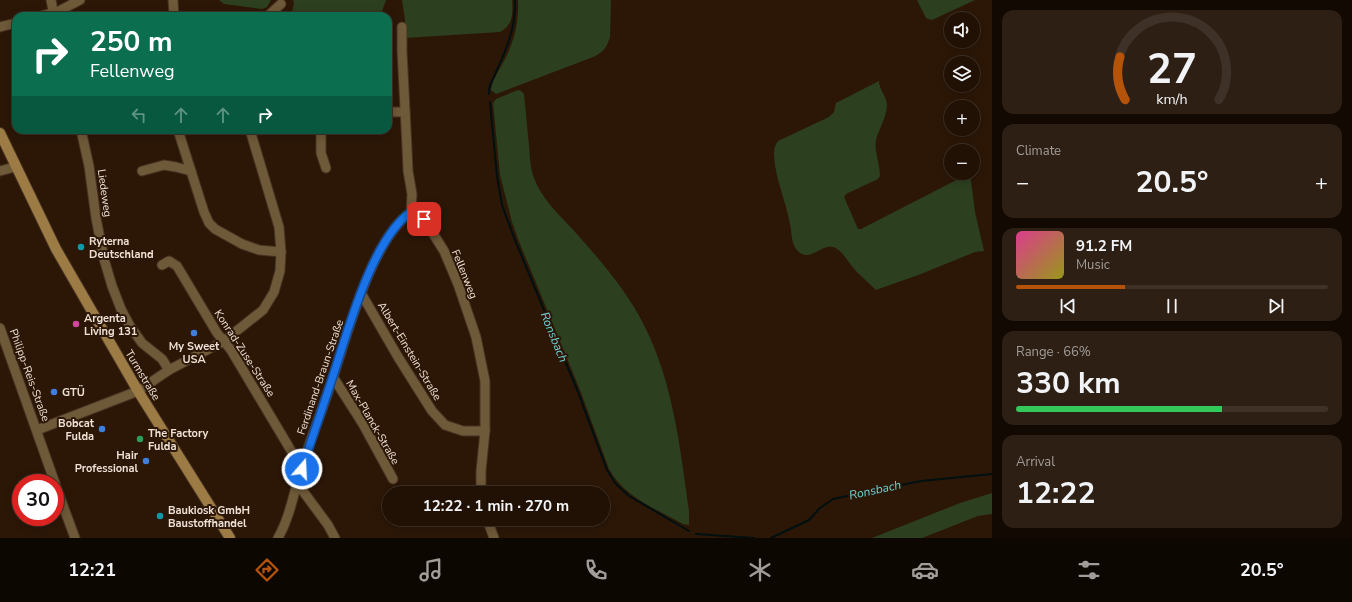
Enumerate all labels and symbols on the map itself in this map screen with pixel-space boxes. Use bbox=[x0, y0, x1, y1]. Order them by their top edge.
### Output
street label: Liedeweg bbox=[94, 168, 115, 218]
pin bbox=[407, 202, 441, 236]
place label: Ryterna Deutschland bbox=[89, 234, 154, 262]
marker: Ryterna Deutschland bbox=[76, 242, 86, 252]
street label: Fellenweg bbox=[448, 247, 481, 301]
street label: Albert-Einstein-Straße bbox=[374, 299, 445, 403]
street label: Konrad-Zuse-Straße bbox=[211, 307, 278, 400]
water label: Ronsbach bbox=[537, 309, 571, 365]
place label: Argenta Living 131 bbox=[84, 311, 137, 339]
street label: Ferdinand-Braun-Straße bbox=[294, 317, 347, 437]
marker: Argenta Living 131 bbox=[71, 319, 81, 329]
street label: Philipp-Reis-Straße bbox=[6, 327, 53, 424]
marker: My Sweet USA bbox=[189, 328, 199, 338]
place label: My Sweet USA bbox=[169, 339, 220, 367]
street label: Turmstraße bbox=[122, 347, 164, 404]
street label: Max-Planck-Straße bbox=[342, 377, 403, 467]
place label: GTÜ bbox=[62, 384, 85, 400]
marker: GTÜ bbox=[49, 387, 59, 397]
place label: Bobcat Fulda bbox=[58, 416, 95, 444]
marker: Bobcat Fulda bbox=[97, 424, 107, 434]
place label: The Factory Fulda bbox=[148, 426, 209, 454]
marker: The Factory Fulda bbox=[135, 434, 145, 444]
place label: Hair Professional bbox=[75, 448, 139, 476]
position arrow bbox=[281, 448, 323, 490]
marker: Hair Professional bbox=[141, 456, 151, 466]
speed limit sign: 30 bbox=[12, 474, 64, 526]
water label: Ronsbach bbox=[847, 477, 903, 503]
place label: Baukiosk GmbH Baustoffhandel bbox=[168, 503, 250, 531]
marker: Baukiosk GmbH Baustoffhandel bbox=[155, 511, 165, 521]

